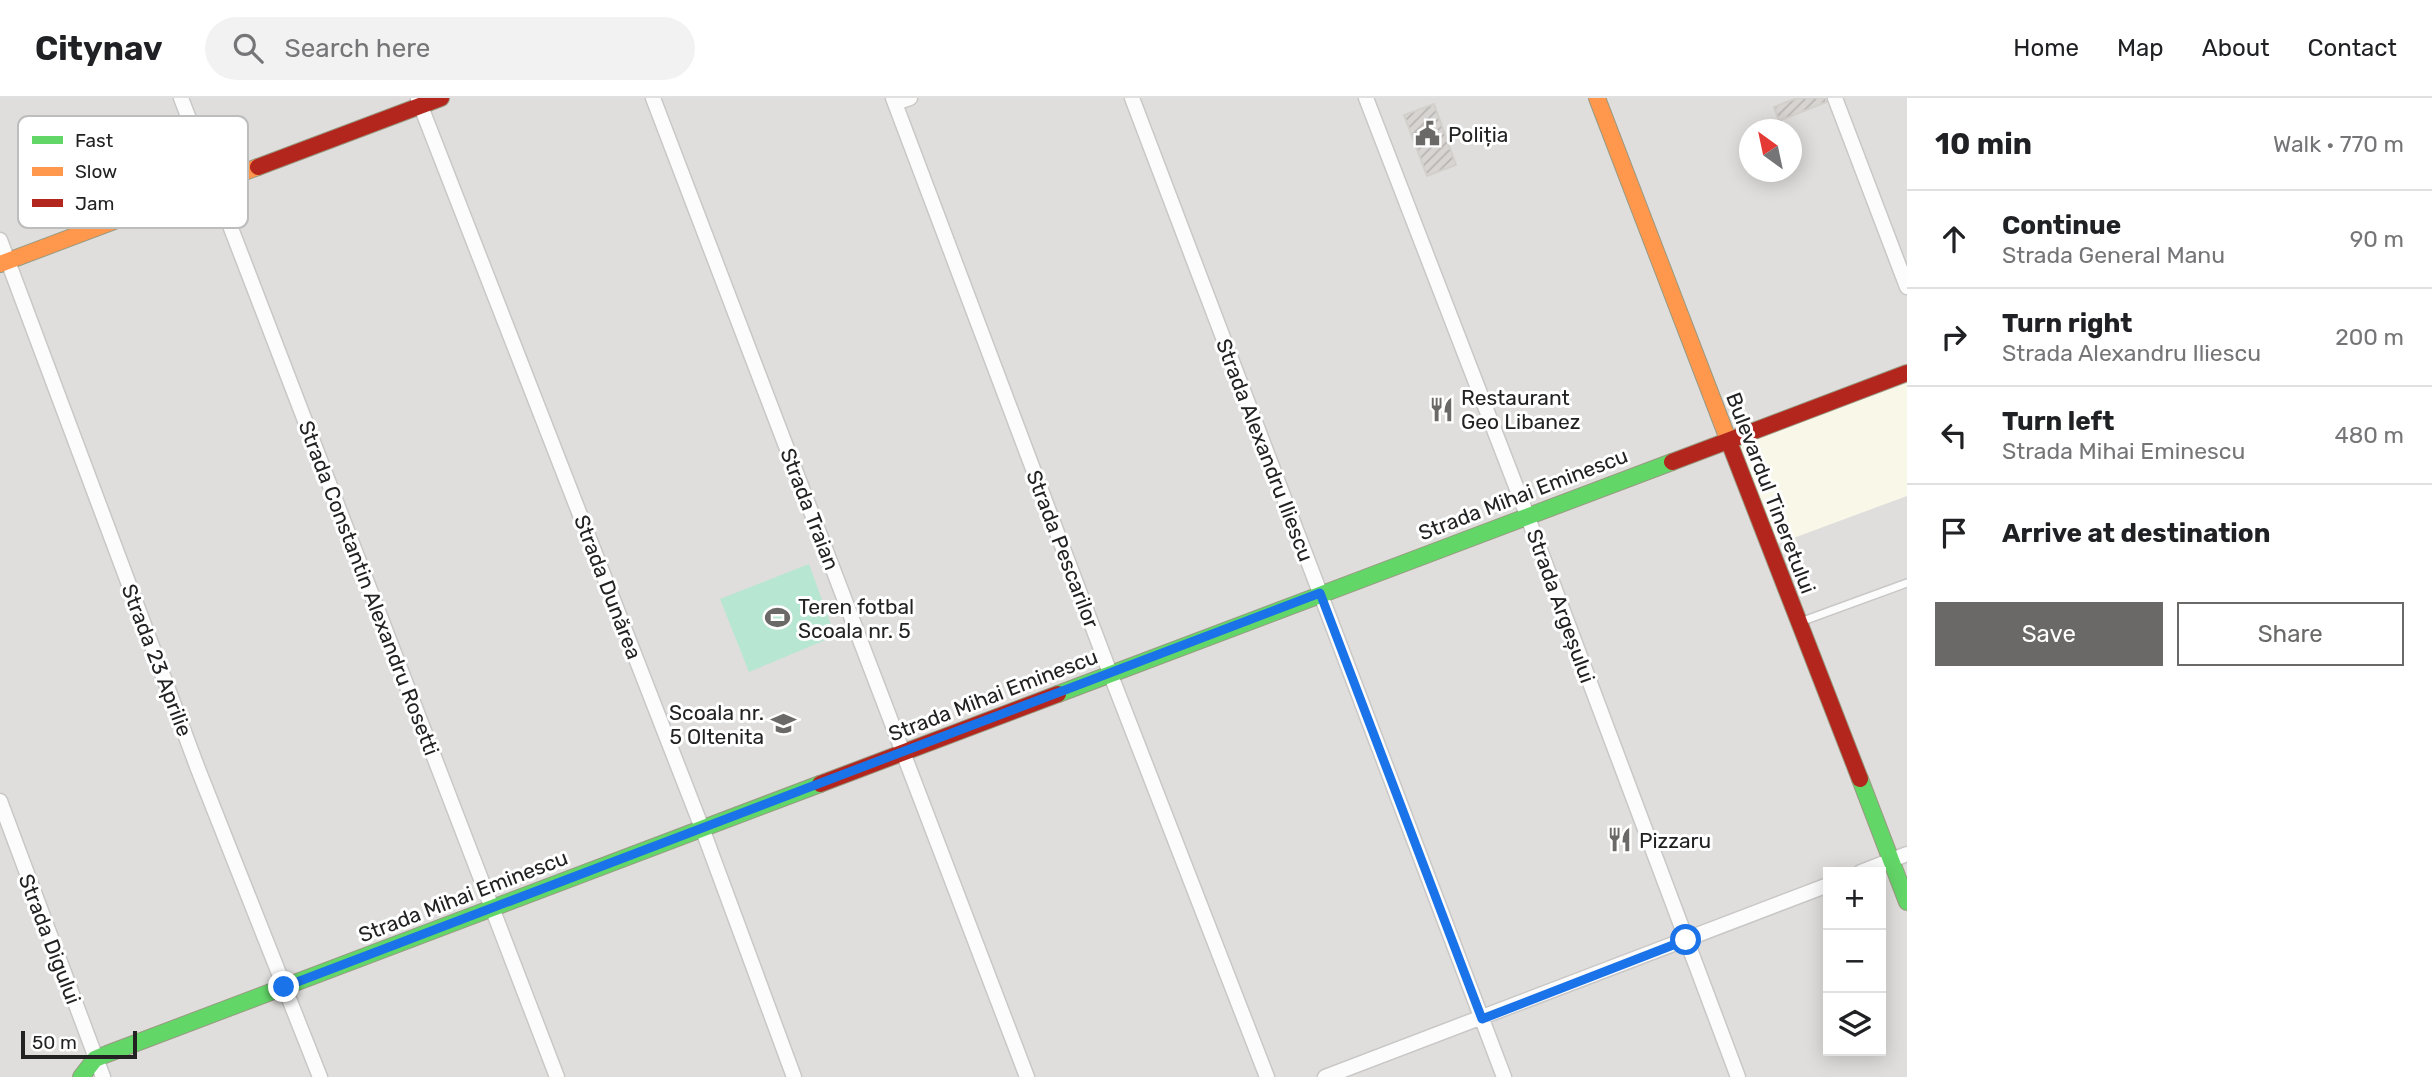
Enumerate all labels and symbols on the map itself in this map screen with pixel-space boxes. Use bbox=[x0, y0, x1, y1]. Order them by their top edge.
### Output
legend bbox=[18, 116, 248, 228]
north arrow bbox=[1739, 119, 1802, 182]
public building icon: Poliția bbox=[1414, 120, 1442, 148]
place label: Poliția bbox=[1448, 122, 1508, 147]
text: Fast bbox=[75, 129, 114, 152]
text: Slow bbox=[75, 160, 117, 183]
text: Jam bbox=[75, 192, 114, 215]
street label: Strada Alexandru Iliescu bbox=[1211, 335, 1319, 565]
place label: Restaurant Geo Libanez bbox=[1461, 385, 1580, 434]
street label: Bulevardul Tineretului bbox=[1721, 389, 1821, 597]
restaurant icon: Restaurant Geo Libanez bbox=[1427, 395, 1455, 423]
street label: Strada Constantin Alexandru Rosetti bbox=[293, 417, 445, 759]
street label: Strada Mihai Eminescu bbox=[1415, 443, 1631, 545]
street label: Strada Traian bbox=[775, 444, 845, 574]
street label: Strada Pescarilor bbox=[1021, 467, 1105, 631]
street label: Strada Dunărea bbox=[569, 511, 647, 663]
street label: Strada Argeșului bbox=[1522, 526, 1600, 686]
street label: Strada 23 Aprilie bbox=[116, 580, 198, 740]
place label: Teren fotbal Scoala nr. 5 bbox=[798, 594, 914, 643]
sports icon: Teren fotbal Scoala nr. 5 bbox=[764, 604, 792, 632]
street label: Strada Mihai Eminescu bbox=[885, 644, 1101, 746]
place label: Scoala nr. 5 Oltenita bbox=[669, 700, 764, 749]
school or university icon: Scoala nr. 5 Oltenita bbox=[770, 710, 798, 738]
restaurant icon: Pizzaru bbox=[1605, 826, 1633, 854]
place label: Pizzaru bbox=[1639, 828, 1711, 853]
street label: Strada Mihai Eminescu bbox=[355, 845, 571, 947]
street label: Strada Digului bbox=[14, 870, 86, 1008]
route start bbox=[1670, 924, 1701, 955]
route end bbox=[268, 971, 299, 1002]
scale bar bbox=[21, 1028, 136, 1060]

